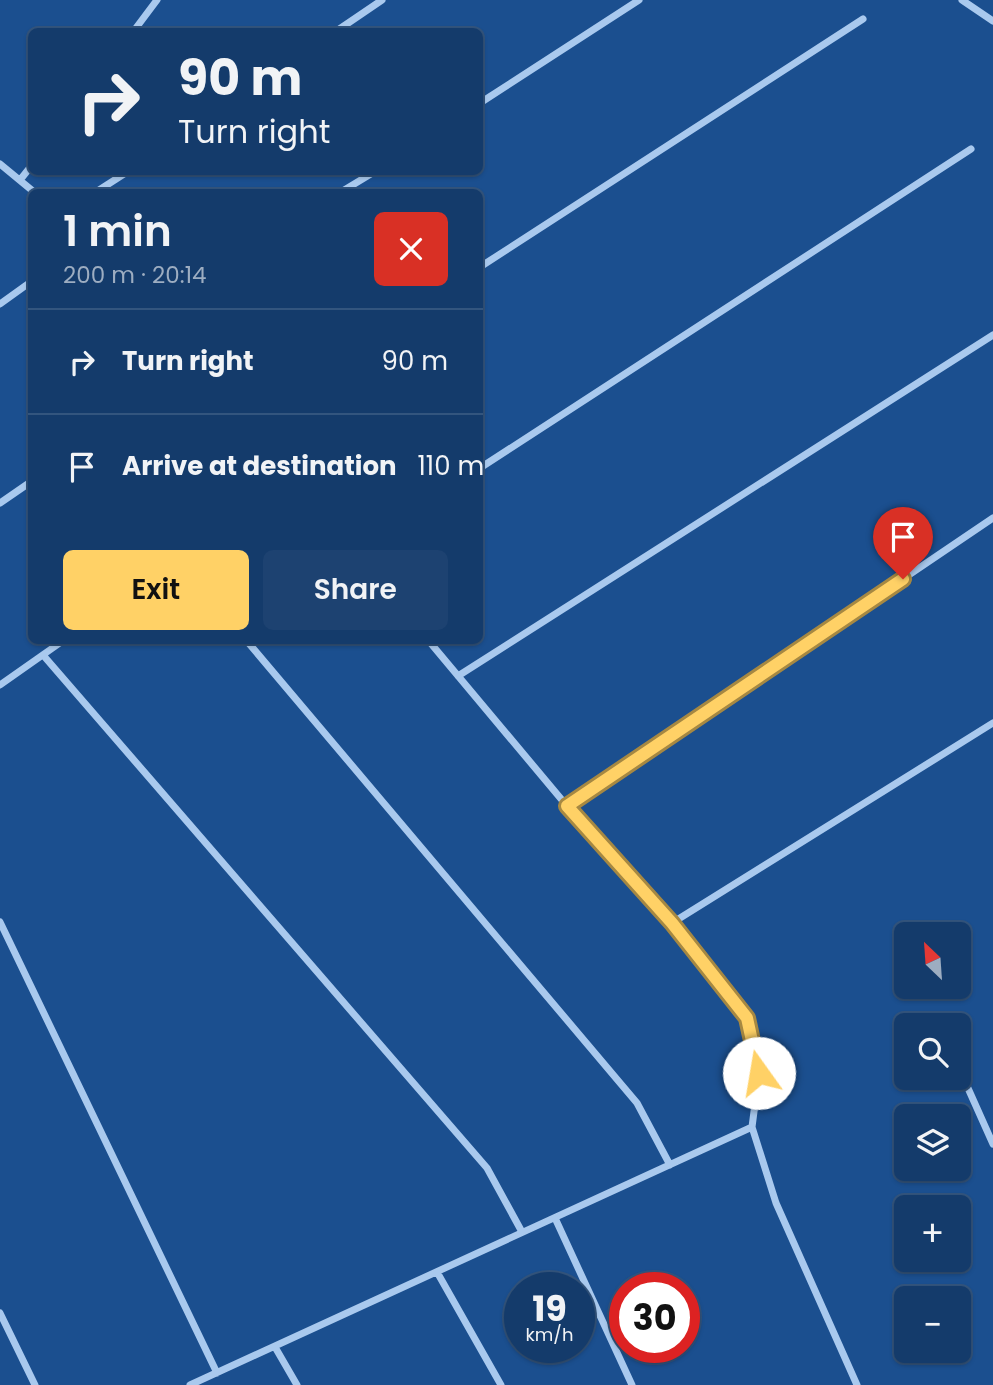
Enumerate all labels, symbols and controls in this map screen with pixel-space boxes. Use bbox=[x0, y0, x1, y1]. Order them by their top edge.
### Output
text: 90 m bbox=[178, 44, 302, 112]
icon: right bbox=[63, 56, 154, 147]
text: Turn right bbox=[178, 109, 330, 154]
text: 1 min bbox=[63, 202, 172, 261]
button: close bbox=[374, 212, 448, 286]
text: 200 m · 20:14 bbox=[63, 259, 207, 291]
icon: right bbox=[63, 343, 101, 381]
text: Turn right bbox=[122, 343, 254, 379]
text: 90 m bbox=[382, 343, 448, 379]
icon: arrive bbox=[63, 448, 101, 486]
text: Arrive at destination bbox=[122, 448, 397, 484]
text: 110 m bbox=[418, 448, 484, 484]
pin bbox=[873, 507, 933, 579]
icon: arrive bbox=[884, 518, 922, 556]
button: Exit bbox=[63, 550, 249, 630]
button: Share bbox=[263, 550, 448, 630]
north arrow bbox=[894, 922, 971, 999]
map controls bbox=[894, 922, 971, 1363]
button: search bbox=[894, 1013, 971, 1090]
position arrow bbox=[722, 1036, 796, 1110]
button: layers bbox=[894, 1104, 971, 1181]
button: + bbox=[894, 1195, 971, 1272]
speed limit sign: 30 bbox=[609, 1272, 700, 1363]
text: 19 bbox=[532, 1284, 567, 1333]
button: − bbox=[894, 1286, 971, 1363]
text: km/h bbox=[526, 1322, 573, 1347]

